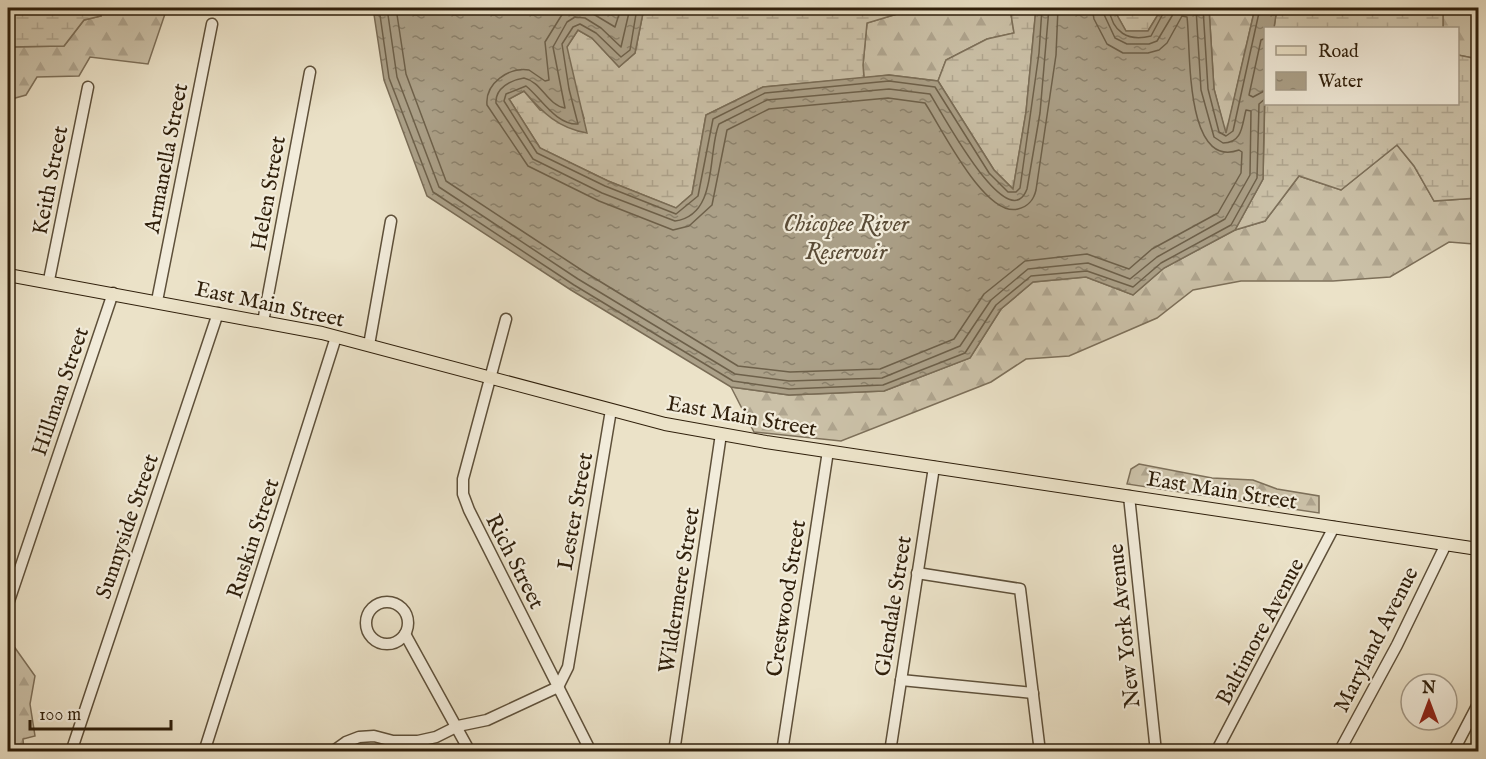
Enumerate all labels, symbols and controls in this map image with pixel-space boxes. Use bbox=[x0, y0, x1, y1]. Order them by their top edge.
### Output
legend bbox=[1264, 27, 1459, 105]
text: Road bbox=[1318, 41, 1359, 64]
text: Water bbox=[1318, 71, 1363, 94]
street label: Armanella Street bbox=[139, 81, 195, 237]
street label: Keith Street bbox=[27, 123, 75, 237]
street label: Helen Street bbox=[245, 133, 293, 253]
water label: Chicopee River Reservoir bbox=[783, 209, 911, 268]
street label: East Main Street bbox=[192, 275, 347, 335]
street label: Hillman Street bbox=[26, 323, 96, 460]
street label: East Main Street bbox=[664, 390, 819, 444]
street label: Sunnyside Street bbox=[90, 450, 166, 603]
street label: Lester Street bbox=[552, 450, 600, 572]
street label: East Main Street bbox=[1144, 465, 1299, 517]
street label: Ruskin Street bbox=[221, 475, 287, 602]
street label: Wildermere Street bbox=[653, 505, 707, 675]
street label: Rich Street bbox=[478, 510, 550, 615]
street label: Crestwood Street bbox=[761, 518, 813, 679]
street label: Glendale Street bbox=[869, 534, 919, 679]
street label: New York Avenue bbox=[1102, 542, 1148, 709]
street label: Baltimore Avenue bbox=[1210, 554, 1311, 710]
street label: Maryland Avenue bbox=[1328, 562, 1426, 717]
north arrow bbox=[1399, 672, 1459, 732]
text: N bbox=[1421, 679, 1436, 699]
scale bar bbox=[30, 693, 171, 731]
text: 100 m bbox=[39, 704, 81, 727]

